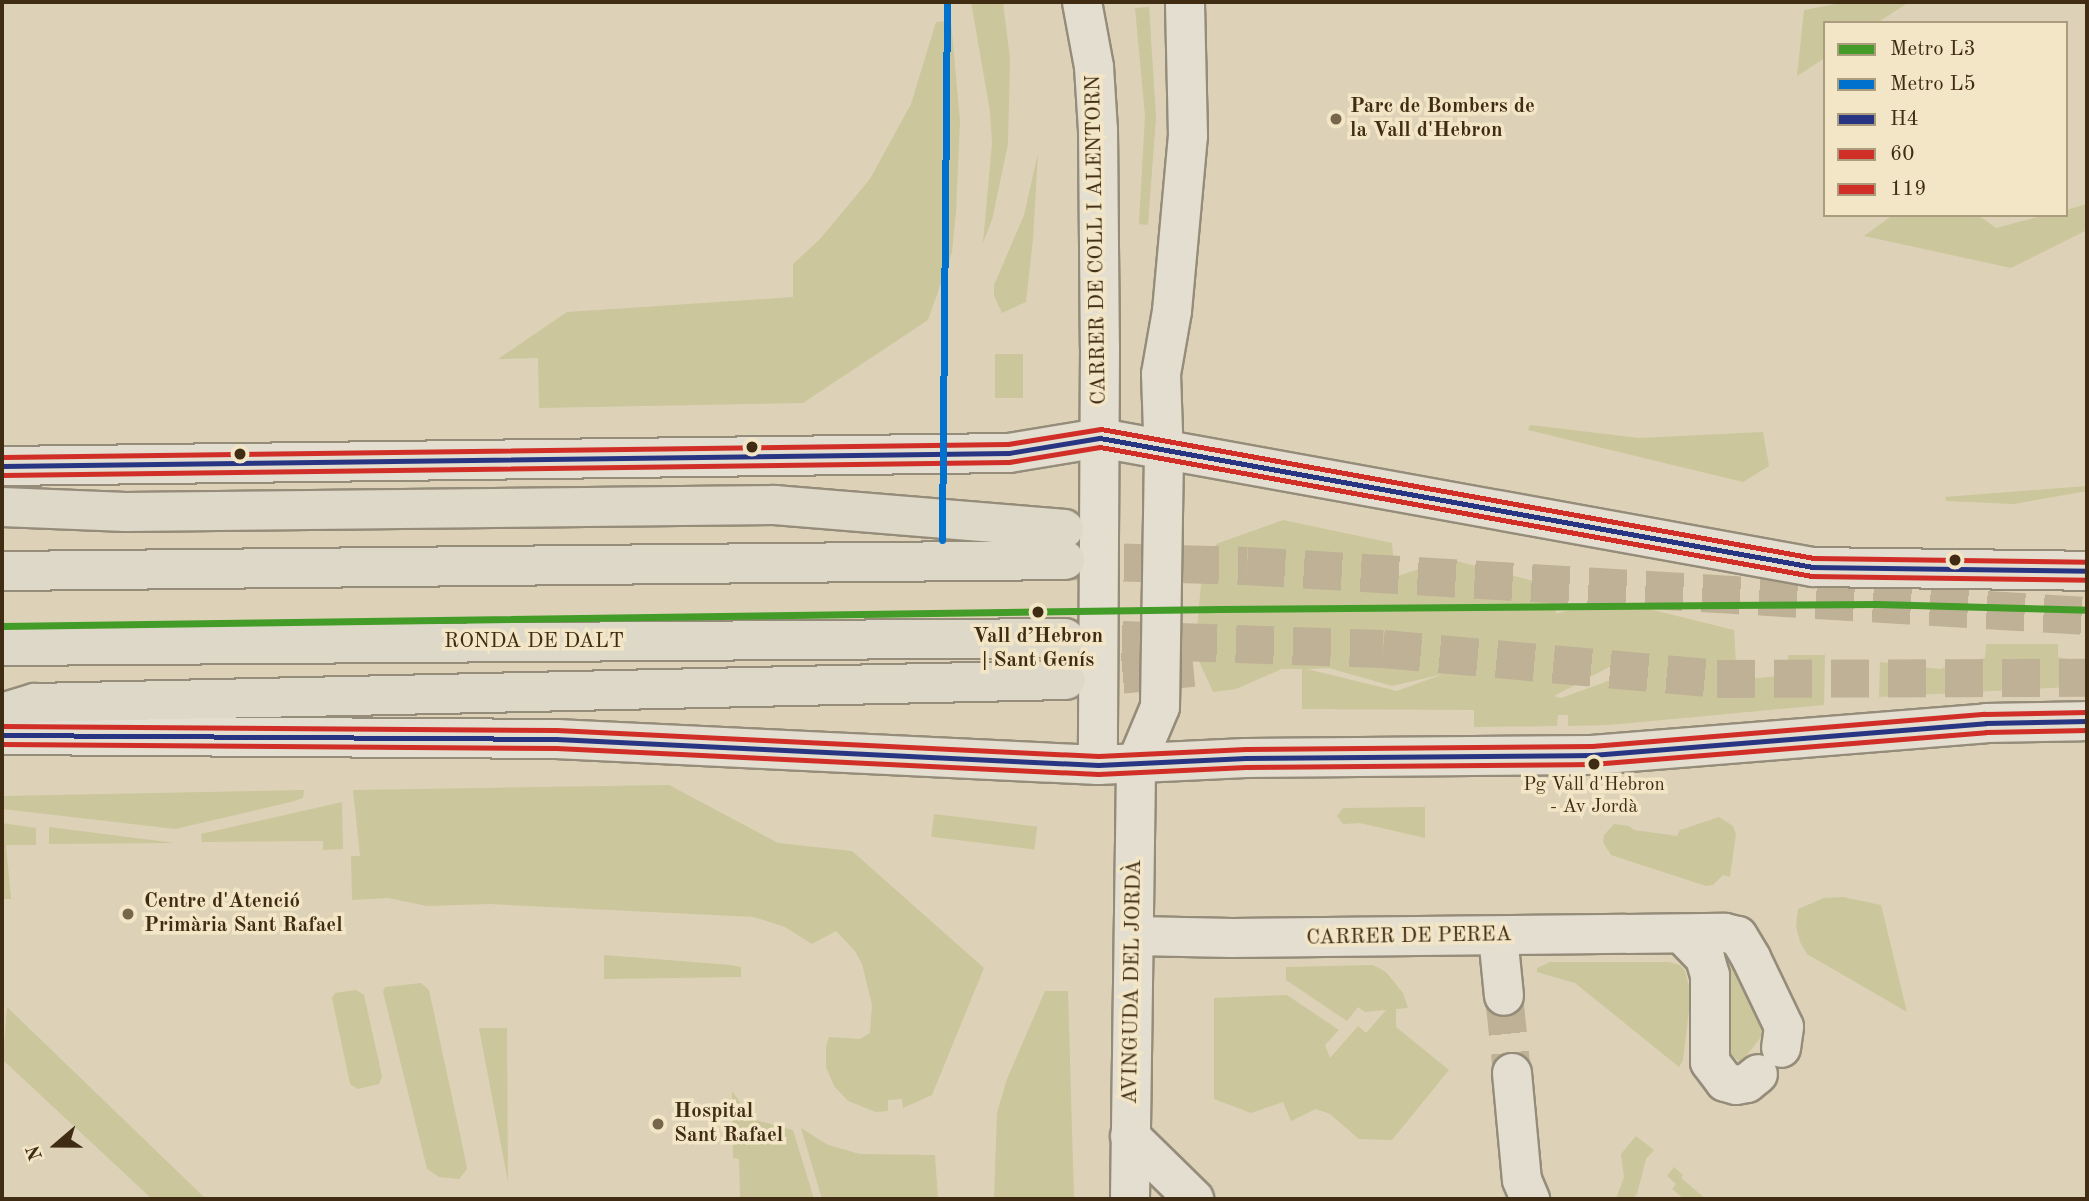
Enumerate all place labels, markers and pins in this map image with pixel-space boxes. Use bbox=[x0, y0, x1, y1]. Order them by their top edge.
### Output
place label: Parc de Bombers de la Vall d'Hebron bbox=[1350, 94, 1535, 144]
marker: Parc de Bombers de la Vall d'Hebron bbox=[1328, 111, 1344, 127]
unlabelled marker bbox=[745, 440, 759, 454]
unlabelled marker bbox=[233, 447, 247, 461]
unlabelled marker bbox=[1948, 553, 1962, 567]
marker: Vall d’Hebron | Sant Genís bbox=[1028, 602, 1048, 622]
place label: Vall d’Hebron | Sant Genís bbox=[973, 624, 1103, 674]
marker: Pg Vall d'Hebron - Av Jordà bbox=[1587, 757, 1601, 771]
place label: Pg Vall d'Hebron - Av Jordà bbox=[1523, 775, 1665, 819]
place label: Centre d'Atenció Primària Sant Rafael bbox=[144, 889, 343, 939]
marker: Centre d'Atenció Primària Sant Rafael bbox=[118, 904, 138, 924]
place label: Hospital Sant Rafael bbox=[674, 1099, 783, 1149]
marker: Hospital Sant Rafael bbox=[648, 1114, 668, 1134]

